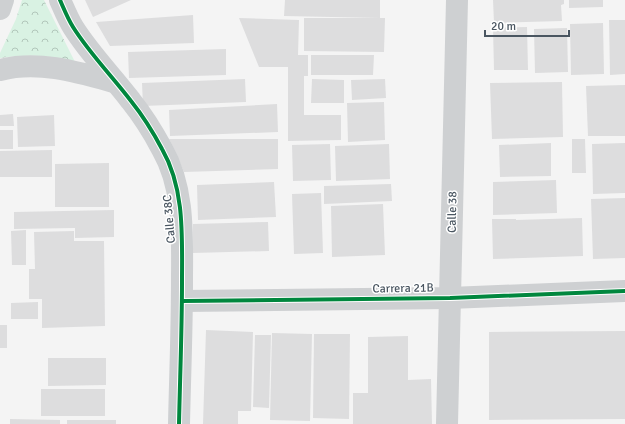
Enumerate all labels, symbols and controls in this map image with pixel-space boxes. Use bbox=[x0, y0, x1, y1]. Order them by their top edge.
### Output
scale bar bbox=[485, 12, 569, 38]
text: 20 m bbox=[491, 19, 516, 34]
street label: Calle 38 bbox=[445, 191, 460, 233]
street label: Calle 38C bbox=[160, 194, 179, 244]
street label: Carrera 21B bbox=[372, 280, 434, 297]

